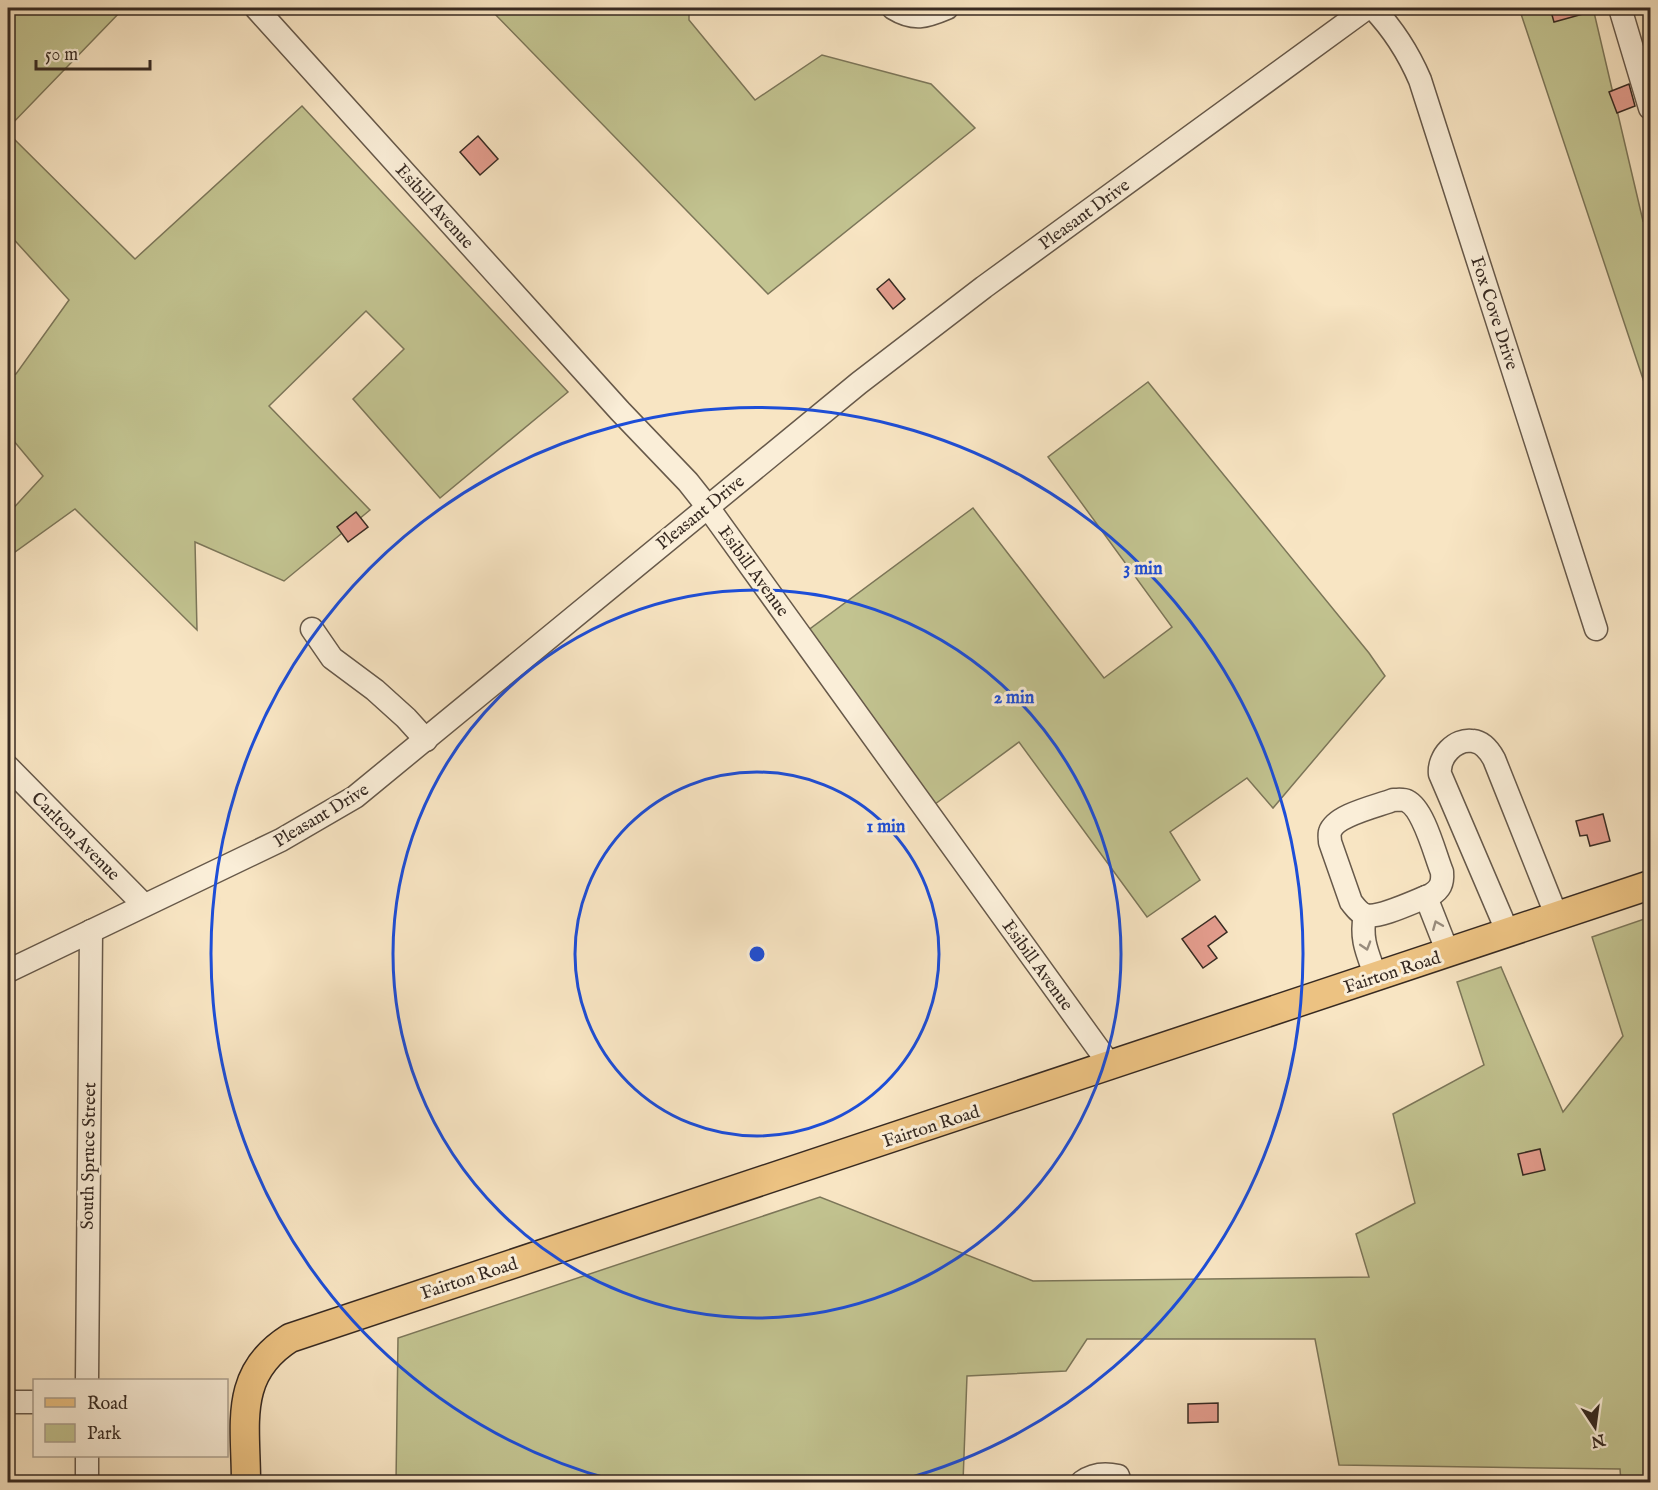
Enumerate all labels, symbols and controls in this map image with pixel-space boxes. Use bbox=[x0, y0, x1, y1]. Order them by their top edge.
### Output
scale bar bbox=[36, 33, 150, 71]
text: 50 m bbox=[45, 44, 78, 67]
street label: Esibill Avenue bbox=[390, 160, 478, 254]
street label: Pleasant Drive bbox=[1035, 174, 1135, 256]
street label: Fox Cove Drive bbox=[1464, 254, 1523, 373]
street label: Pleasant Drive bbox=[652, 471, 750, 556]
street label: Esibill Avenue bbox=[712, 522, 793, 622]
text: 3 min bbox=[1124, 558, 1163, 581]
text: 2 min bbox=[994, 687, 1035, 710]
street label: Pleasant Drive bbox=[270, 779, 374, 854]
street label: Carlton Avenue bbox=[26, 788, 124, 886]
text: 1 min bbox=[867, 816, 906, 839]
street label: Esibill Avenue bbox=[996, 916, 1077, 1016]
one-way arrow bbox=[1432, 920, 1444, 931]
one-way arrow bbox=[1359, 940, 1371, 951]
centre of rings bbox=[747, 944, 767, 964]
street label: Fairton Road bbox=[1341, 947, 1444, 1000]
street label: South Spruce Street bbox=[77, 1082, 102, 1230]
street label: Fairton Road bbox=[880, 1101, 983, 1154]
street label: Fairton Road bbox=[418, 1253, 521, 1306]
legend bbox=[33, 1379, 228, 1457]
text: Road bbox=[87, 1393, 128, 1416]
north arrow bbox=[1565, 1397, 1625, 1457]
text: Park bbox=[87, 1423, 122, 1446]
text: N bbox=[1589, 1428, 1608, 1451]

